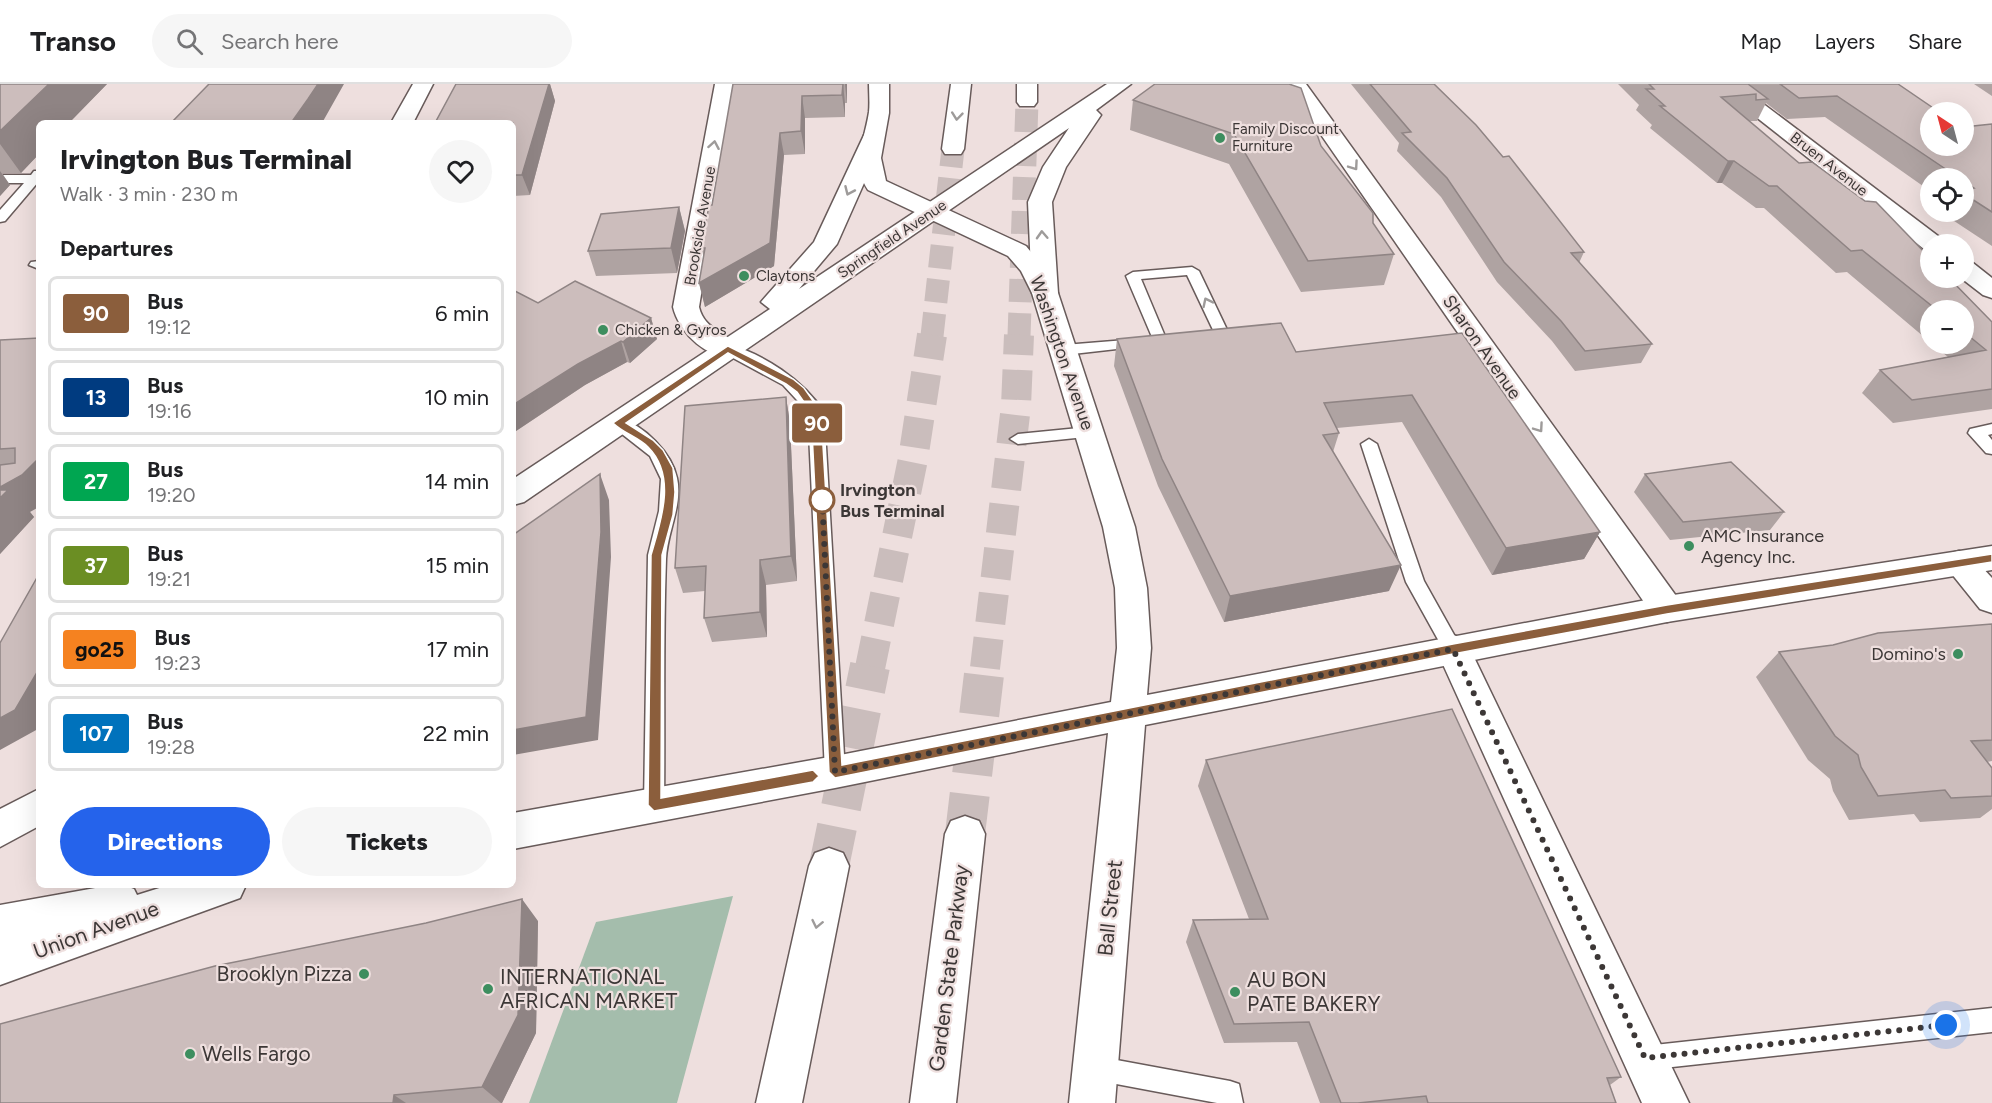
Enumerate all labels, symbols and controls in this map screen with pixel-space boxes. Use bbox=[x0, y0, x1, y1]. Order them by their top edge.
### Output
search box bbox=[152, 14, 572, 68]
text: Transo bbox=[30, 24, 116, 58]
icon: search bbox=[173, 25, 206, 58]
text: Search here bbox=[221, 28, 339, 55]
text: Map bbox=[1741, 29, 1781, 54]
text: Layers bbox=[1814, 29, 1875, 54]
text: Share bbox=[1908, 29, 1962, 54]
north arrow bbox=[1920, 102, 1974, 156]
map controls bbox=[1920, 102, 1974, 354]
one-way arrow bbox=[951, 112, 964, 121]
place label: Family Discount Furniture bbox=[1232, 120, 1339, 155]
street label: Bruen Avenue bbox=[1787, 128, 1871, 200]
marker: Family Discount Furniture bbox=[1213, 131, 1227, 145]
button: heart bbox=[429, 140, 492, 203]
one-way arrow bbox=[708, 141, 720, 150]
text: Irvington Bus Terminal bbox=[60, 142, 352, 176]
one-way arrow bbox=[1347, 160, 1358, 171]
street label: Brookside Avenue bbox=[681, 165, 719, 287]
button: locate bbox=[1920, 168, 1974, 222]
text: Walk · 3 min · 230 m bbox=[60, 182, 238, 206]
one-way arrow bbox=[844, 185, 856, 196]
street label: Springfield Avenue bbox=[834, 196, 950, 282]
one-way arrow bbox=[1036, 230, 1049, 239]
button: + bbox=[1920, 234, 1974, 288]
text: Departures bbox=[60, 235, 173, 262]
place label: Claytons bbox=[756, 267, 815, 285]
marker: Claytons bbox=[737, 269, 751, 283]
street label: Washington Avenue bbox=[1025, 273, 1099, 433]
text: Bus bbox=[147, 288, 183, 315]
street label: Sharon Avenue bbox=[1438, 291, 1526, 403]
one-way arrow bbox=[1203, 298, 1214, 309]
text: 6 min bbox=[435, 300, 489, 327]
button: − bbox=[1920, 300, 1974, 354]
text: 90 bbox=[83, 301, 109, 326]
text: 19:12 bbox=[147, 315, 191, 339]
place label: Chicken & Gyros bbox=[615, 321, 727, 339]
marker: Chicken & Gyros bbox=[596, 323, 610, 337]
text: Bus bbox=[147, 372, 183, 399]
text: 10 min bbox=[424, 384, 489, 411]
text: 13 bbox=[86, 385, 106, 410]
text: 19:16 bbox=[147, 399, 191, 423]
line badge: 90 bbox=[790, 404, 844, 442]
text: 90 bbox=[804, 411, 830, 436]
one-way arrow bbox=[1532, 422, 1543, 433]
text: Bus bbox=[147, 456, 183, 483]
text: 14 min bbox=[425, 468, 489, 495]
text: 27 bbox=[84, 469, 108, 494]
place label: Irvington Bus Terminal bbox=[840, 479, 945, 522]
text: 19:20 bbox=[147, 483, 196, 507]
marker: Irvington Bus Terminal bbox=[809, 487, 835, 513]
place label: AMC Insurance Agency Inc. bbox=[1701, 525, 1824, 568]
marker: AMC Insurance Agency Inc. bbox=[1682, 539, 1696, 553]
text: Bus bbox=[147, 540, 183, 567]
text: 15 min bbox=[426, 552, 489, 579]
text: 37 bbox=[84, 553, 108, 578]
text: 19:21 bbox=[147, 567, 191, 591]
text: Bus bbox=[154, 624, 190, 651]
text: 17 min bbox=[427, 636, 489, 663]
text: go25 bbox=[75, 637, 124, 662]
place label: Domino's bbox=[1871, 643, 1946, 665]
marker: Domino's bbox=[1951, 647, 1965, 661]
text: 19:23 bbox=[154, 651, 201, 675]
text: Bus bbox=[147, 708, 183, 735]
text: 22 min bbox=[423, 720, 489, 747]
text: 107 bbox=[79, 721, 113, 746]
text: 19:28 bbox=[147, 735, 195, 759]
button: Directions bbox=[60, 807, 270, 876]
button: Tickets bbox=[282, 807, 492, 876]
street label: Ball Street bbox=[1092, 858, 1127, 957]
street label: Garden State Parkway bbox=[923, 863, 974, 1073]
street label: Union Avenue bbox=[30, 895, 162, 964]
one-way arrow bbox=[811, 918, 824, 928]
place label: Brooklyn Pizza bbox=[217, 961, 352, 986]
place label: INTERNATIONAL AFRICAN MARKET bbox=[500, 964, 678, 1013]
marker: Brooklyn Pizza bbox=[357, 967, 371, 981]
place label: AU BON PATE BAKERY bbox=[1247, 967, 1381, 1016]
marker: INTERNATIONAL AFRICAN MARKET bbox=[481, 982, 495, 996]
marker: AU BON PATE BAKERY bbox=[1228, 985, 1242, 999]
your location bbox=[1931, 1010, 1961, 1040]
place label: Wells Fargo bbox=[202, 1041, 311, 1066]
marker: Wells Fargo bbox=[183, 1047, 197, 1061]

